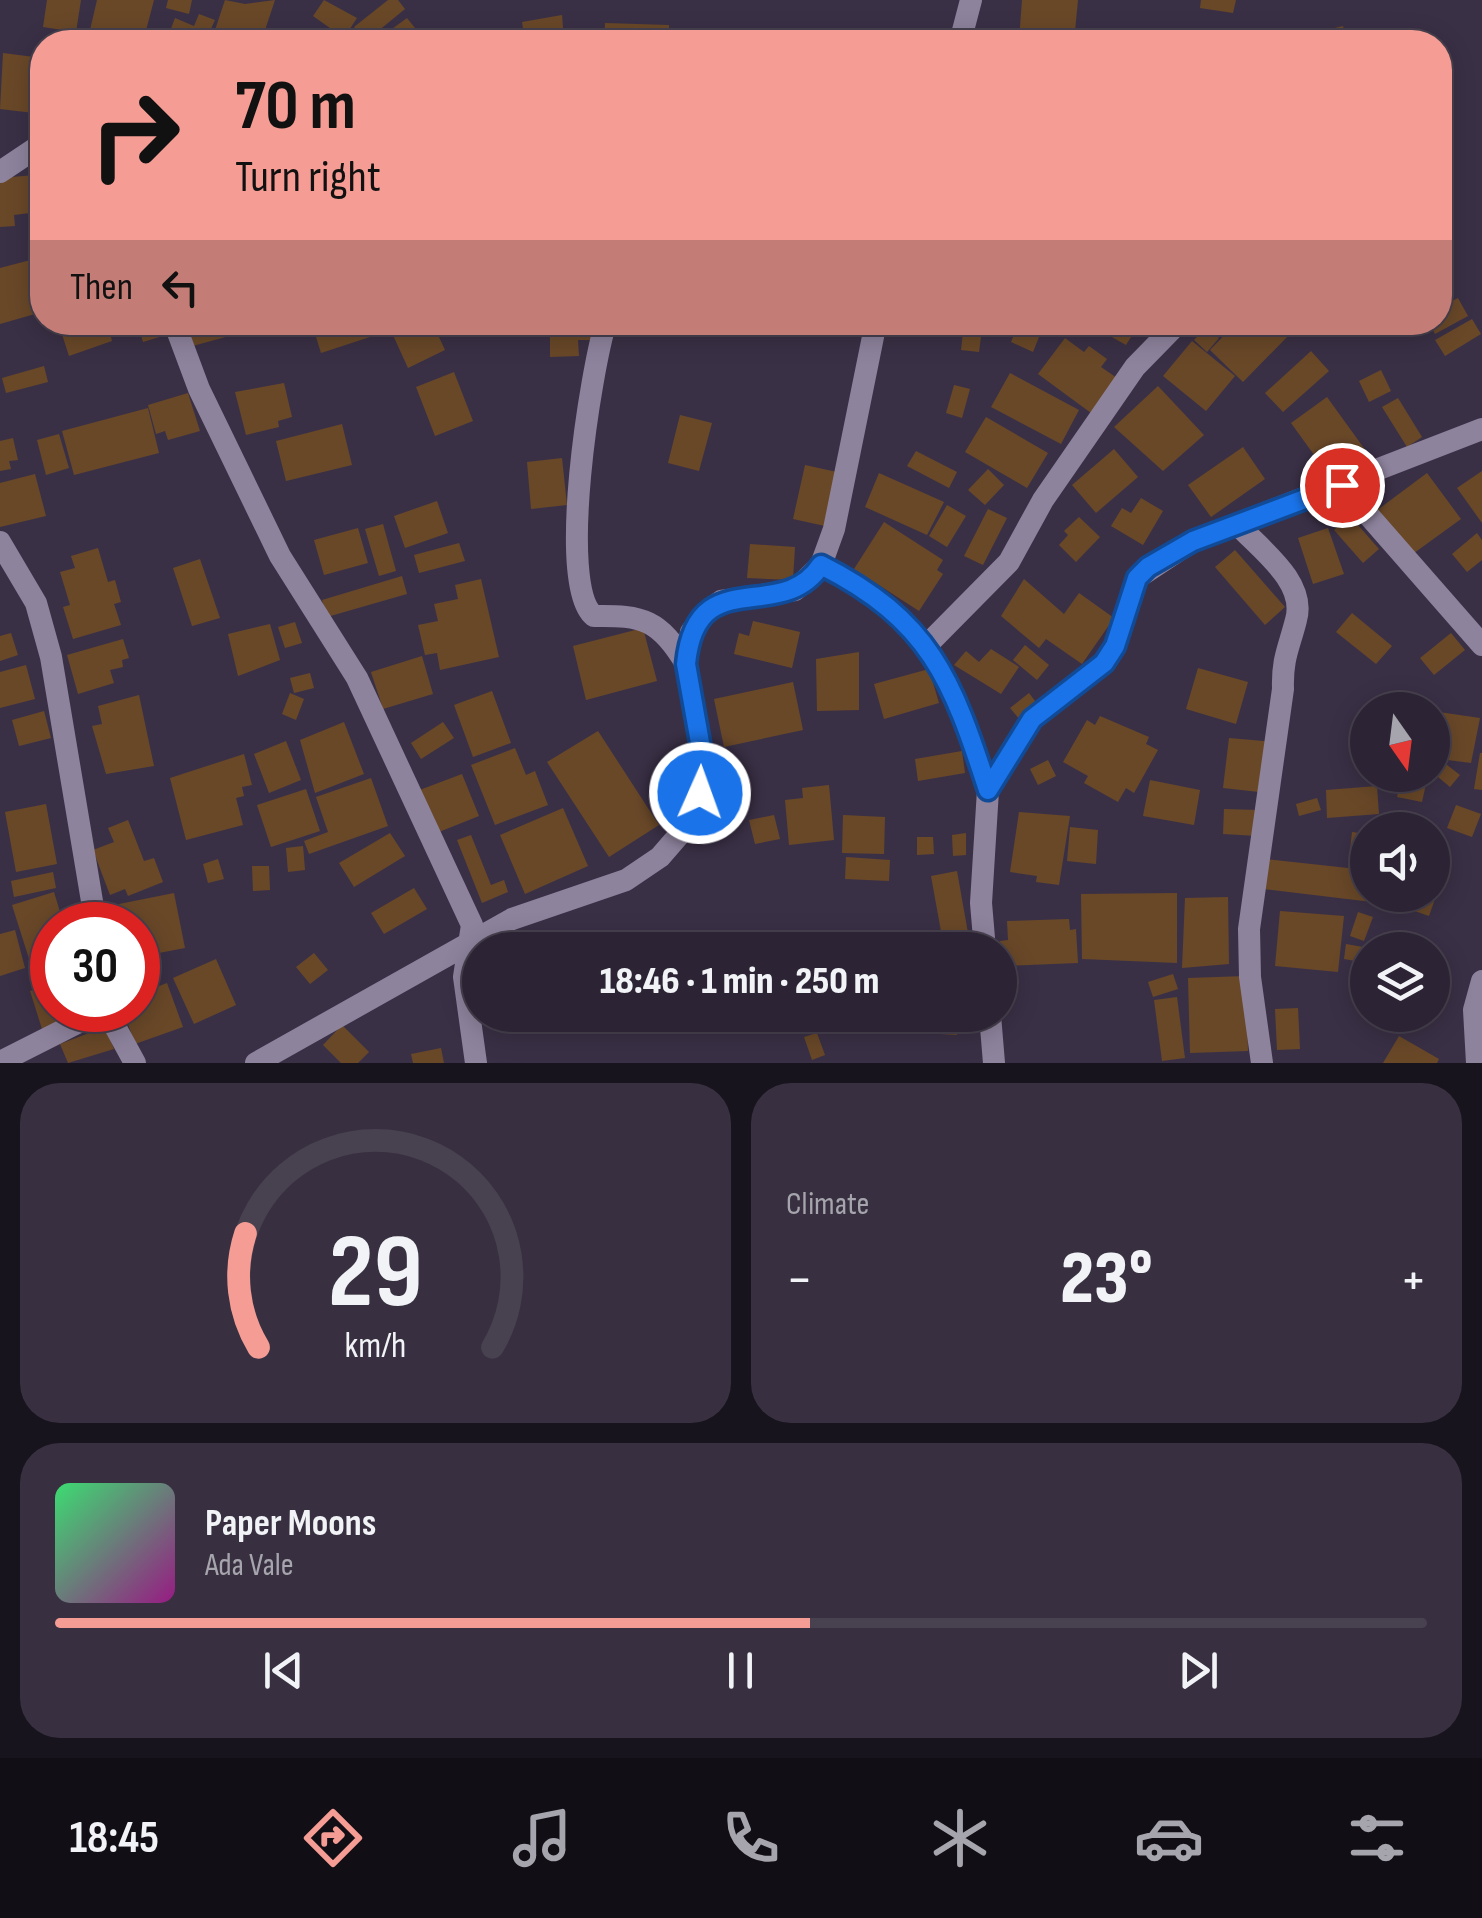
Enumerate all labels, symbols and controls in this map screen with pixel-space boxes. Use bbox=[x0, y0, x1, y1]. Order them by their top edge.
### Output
text: 70 m bbox=[235, 65, 356, 149]
icon: right bbox=[70, 70, 200, 200]
text: Turn right bbox=[235, 150, 381, 205]
icon: left bbox=[153, 260, 208, 315]
text: Then bbox=[70, 265, 133, 310]
pin bbox=[1300, 443, 1385, 528]
icon: arrive bbox=[1315, 458, 1370, 513]
north arrow bbox=[1350, 692, 1450, 792]
map controls bbox=[1350, 692, 1450, 1032]
position arrow bbox=[648, 741, 752, 845]
button: sound bbox=[1350, 812, 1450, 912]
speed limit sign: 30 bbox=[30, 902, 160, 1032]
button: layers bbox=[1350, 932, 1450, 1032]
text: 18:46 · 1 min · 250 m bbox=[600, 959, 879, 1004]
text: Climate bbox=[786, 1185, 869, 1224]
text: 29 bbox=[328, 1211, 423, 1336]
text: 23° bbox=[1060, 1234, 1153, 1325]
text: − bbox=[786, 1247, 813, 1314]
text: + bbox=[1400, 1247, 1427, 1314]
text: km/h bbox=[345, 1325, 406, 1368]
text: Paper Moons bbox=[205, 1501, 376, 1546]
text: Ada Vale bbox=[205, 1546, 294, 1585]
icon: previous bbox=[256, 1643, 311, 1698]
icon: pause bbox=[713, 1643, 768, 1698]
icon: next bbox=[1171, 1643, 1226, 1698]
icon: directions bbox=[298, 1803, 368, 1873]
icon: music bbox=[507, 1803, 577, 1873]
icon: phone bbox=[716, 1803, 786, 1873]
icon: climate bbox=[925, 1803, 995, 1873]
icon: car bbox=[1134, 1803, 1204, 1873]
icon: filters bbox=[1342, 1803, 1412, 1873]
text: 18:45 bbox=[69, 1811, 159, 1866]

